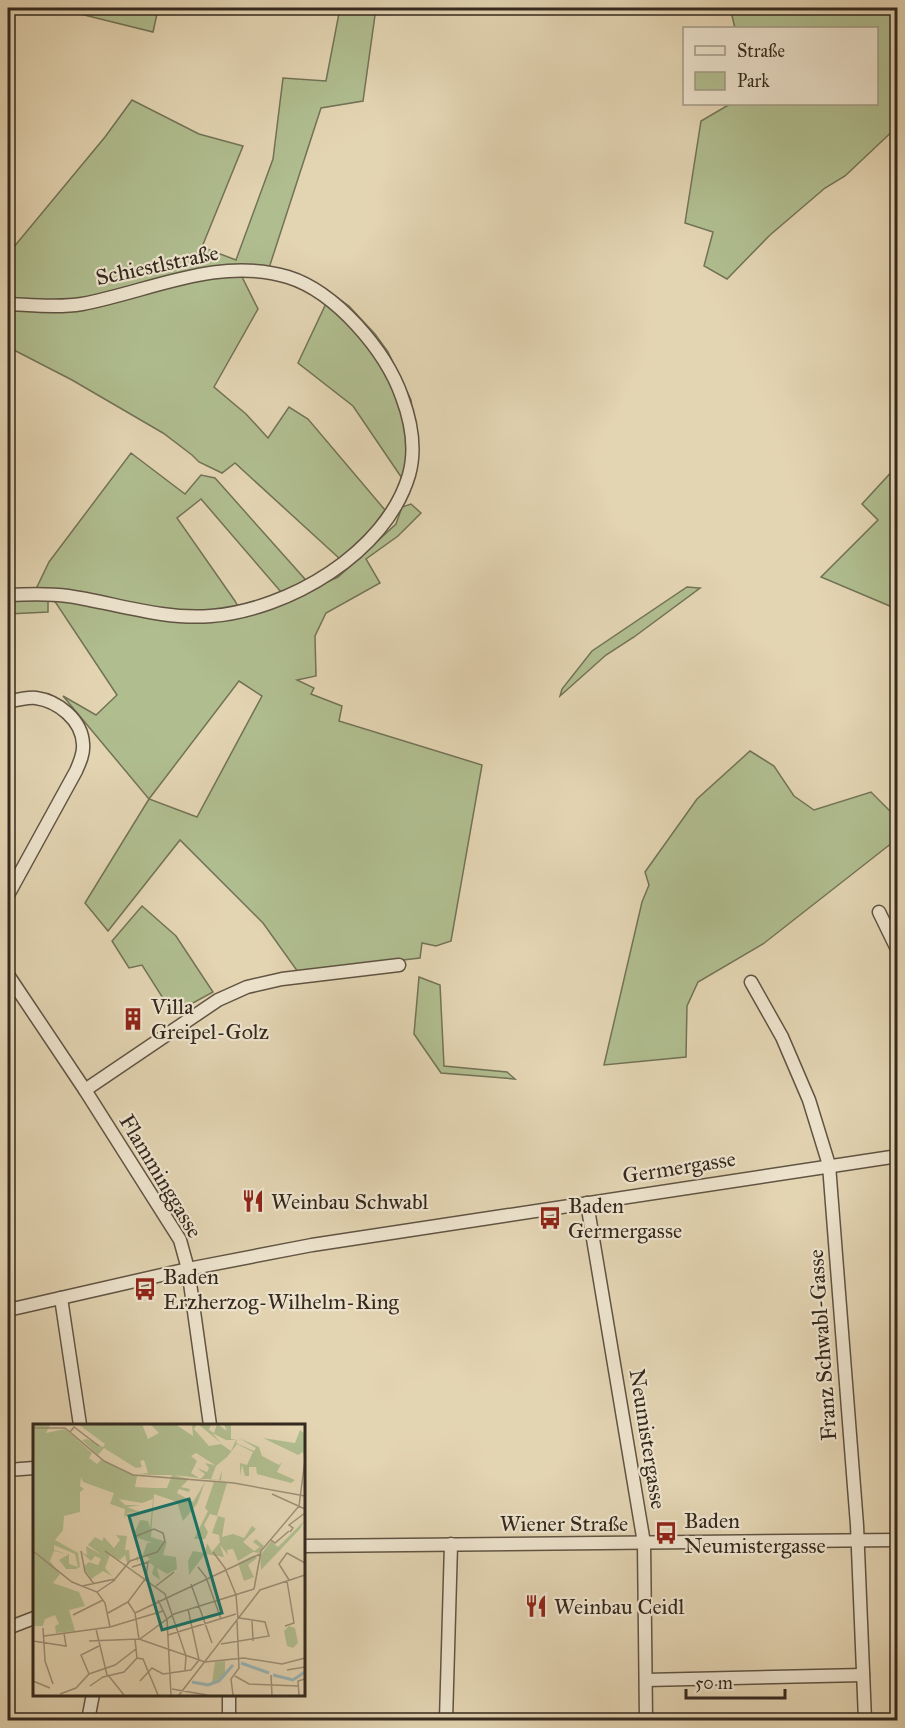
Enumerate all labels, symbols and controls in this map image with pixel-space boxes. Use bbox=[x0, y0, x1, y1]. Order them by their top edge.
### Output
legend bbox=[683, 27, 878, 105]
text: Straße bbox=[737, 40, 785, 62]
text: Park bbox=[737, 70, 770, 92]
street label: Schiestlstraße bbox=[93, 239, 221, 291]
place label: Villa Greipel-Golz bbox=[150, 993, 269, 1045]
building icon: Villa Greipel-Golz bbox=[120, 1006, 146, 1032]
street label: Flamminggasse bbox=[113, 1109, 209, 1243]
street label: Germergasse bbox=[621, 1145, 737, 1189]
restaurant icon: Weinbau Schwabl bbox=[240, 1188, 266, 1214]
place label: Weinbau Schwabl bbox=[271, 1188, 429, 1215]
place label: Baden Germergasse bbox=[568, 1192, 682, 1244]
bus stop icon: Baden Germergasse bbox=[537, 1205, 563, 1231]
street label: Franz Schwabl-Gasse bbox=[802, 1248, 842, 1442]
place label: Baden Erzherzog-Wilhelm-Ring bbox=[163, 1263, 400, 1315]
bus stop icon: Baden Erzherzog-Wilhelm-Ring bbox=[132, 1276, 158, 1302]
street label: Neumistergasse bbox=[624, 1367, 672, 1511]
inset map bbox=[33, 1424, 304, 1695]
place label: Baden Neumistergasse bbox=[684, 1507, 826, 1559]
street label: Wiener Straße bbox=[500, 1510, 628, 1537]
bus stop icon: Baden Neumistergasse bbox=[653, 1520, 679, 1546]
restaurant icon: Weinbau Ceidl bbox=[523, 1593, 549, 1619]
place label: Weinbau Ceidl bbox=[554, 1593, 685, 1620]
scale bar bbox=[686, 1662, 785, 1700]
text: 50 m bbox=[695, 1672, 733, 1694]

